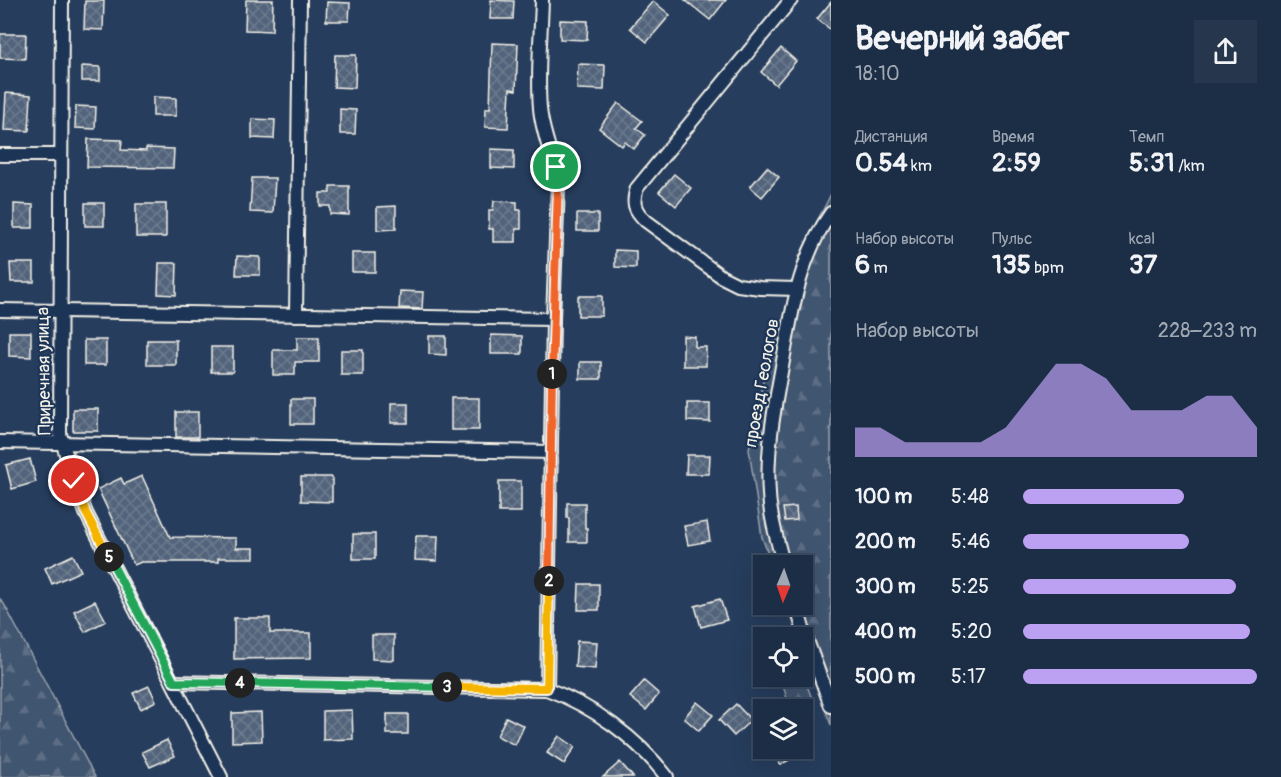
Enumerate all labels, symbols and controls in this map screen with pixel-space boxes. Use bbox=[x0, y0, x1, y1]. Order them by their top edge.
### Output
text: Вечерний забег bbox=[855, 18, 1069, 59]
button: share bbox=[1194, 20, 1257, 83]
text: 18:10 bbox=[855, 61, 900, 86]
text: Дистанция bbox=[855, 127, 928, 147]
text: Время bbox=[992, 127, 1035, 147]
text: Темп bbox=[1129, 127, 1164, 147]
pin bbox=[530, 141, 581, 192]
text: 0.54 bbox=[855, 147, 908, 179]
text: 2:59 bbox=[992, 147, 1041, 179]
text: 5:31 bbox=[1129, 147, 1175, 179]
icon: arrive bbox=[539, 150, 572, 183]
text: km bbox=[908, 156, 932, 176]
text: /km bbox=[1175, 156, 1205, 176]
text: Набор высоты bbox=[855, 229, 954, 249]
text: Пульс bbox=[992, 229, 1032, 249]
text: kcal bbox=[1129, 229, 1155, 249]
text: 6 bbox=[855, 249, 870, 281]
text: 135 bbox=[992, 249, 1031, 281]
text: 37 bbox=[1129, 249, 1157, 281]
text: m bbox=[870, 258, 888, 278]
text: bpm bbox=[1031, 258, 1064, 278]
street label: Приречная улица bbox=[31, 307, 57, 435]
street label: проезд Геологов bbox=[739, 317, 785, 449]
text: Набор высоты bbox=[855, 318, 979, 343]
text: 228–233 m bbox=[1158, 318, 1257, 343]
pin: 1 bbox=[537, 359, 567, 389]
text: 1 bbox=[549, 364, 555, 384]
pin bbox=[48, 455, 99, 506]
icon: check bbox=[57, 464, 90, 497]
text: 100 m bbox=[855, 484, 912, 509]
text: 5:48 bbox=[951, 484, 989, 509]
text: 200 m bbox=[855, 529, 916, 554]
text: 5:46 bbox=[951, 529, 990, 554]
pin: 5 bbox=[94, 542, 124, 572]
text: 5 bbox=[105, 547, 113, 567]
north arrow bbox=[753, 555, 813, 615]
map controls bbox=[753, 555, 813, 759]
pin: 2 bbox=[534, 566, 564, 596]
text: 2 bbox=[545, 571, 553, 591]
text: 300 m bbox=[855, 574, 916, 599]
text: 5:25 bbox=[951, 574, 989, 599]
text: 400 m bbox=[855, 619, 916, 644]
text: 5:20 bbox=[951, 619, 992, 644]
button: locate bbox=[753, 627, 813, 687]
text: 500 m bbox=[855, 664, 915, 689]
text: 5:17 bbox=[951, 664, 986, 689]
pin: 4 bbox=[225, 668, 255, 698]
pin: 3 bbox=[432, 672, 462, 702]
text: 4 bbox=[235, 673, 245, 693]
text: 3 bbox=[443, 677, 451, 697]
button: layers bbox=[753, 699, 813, 759]

